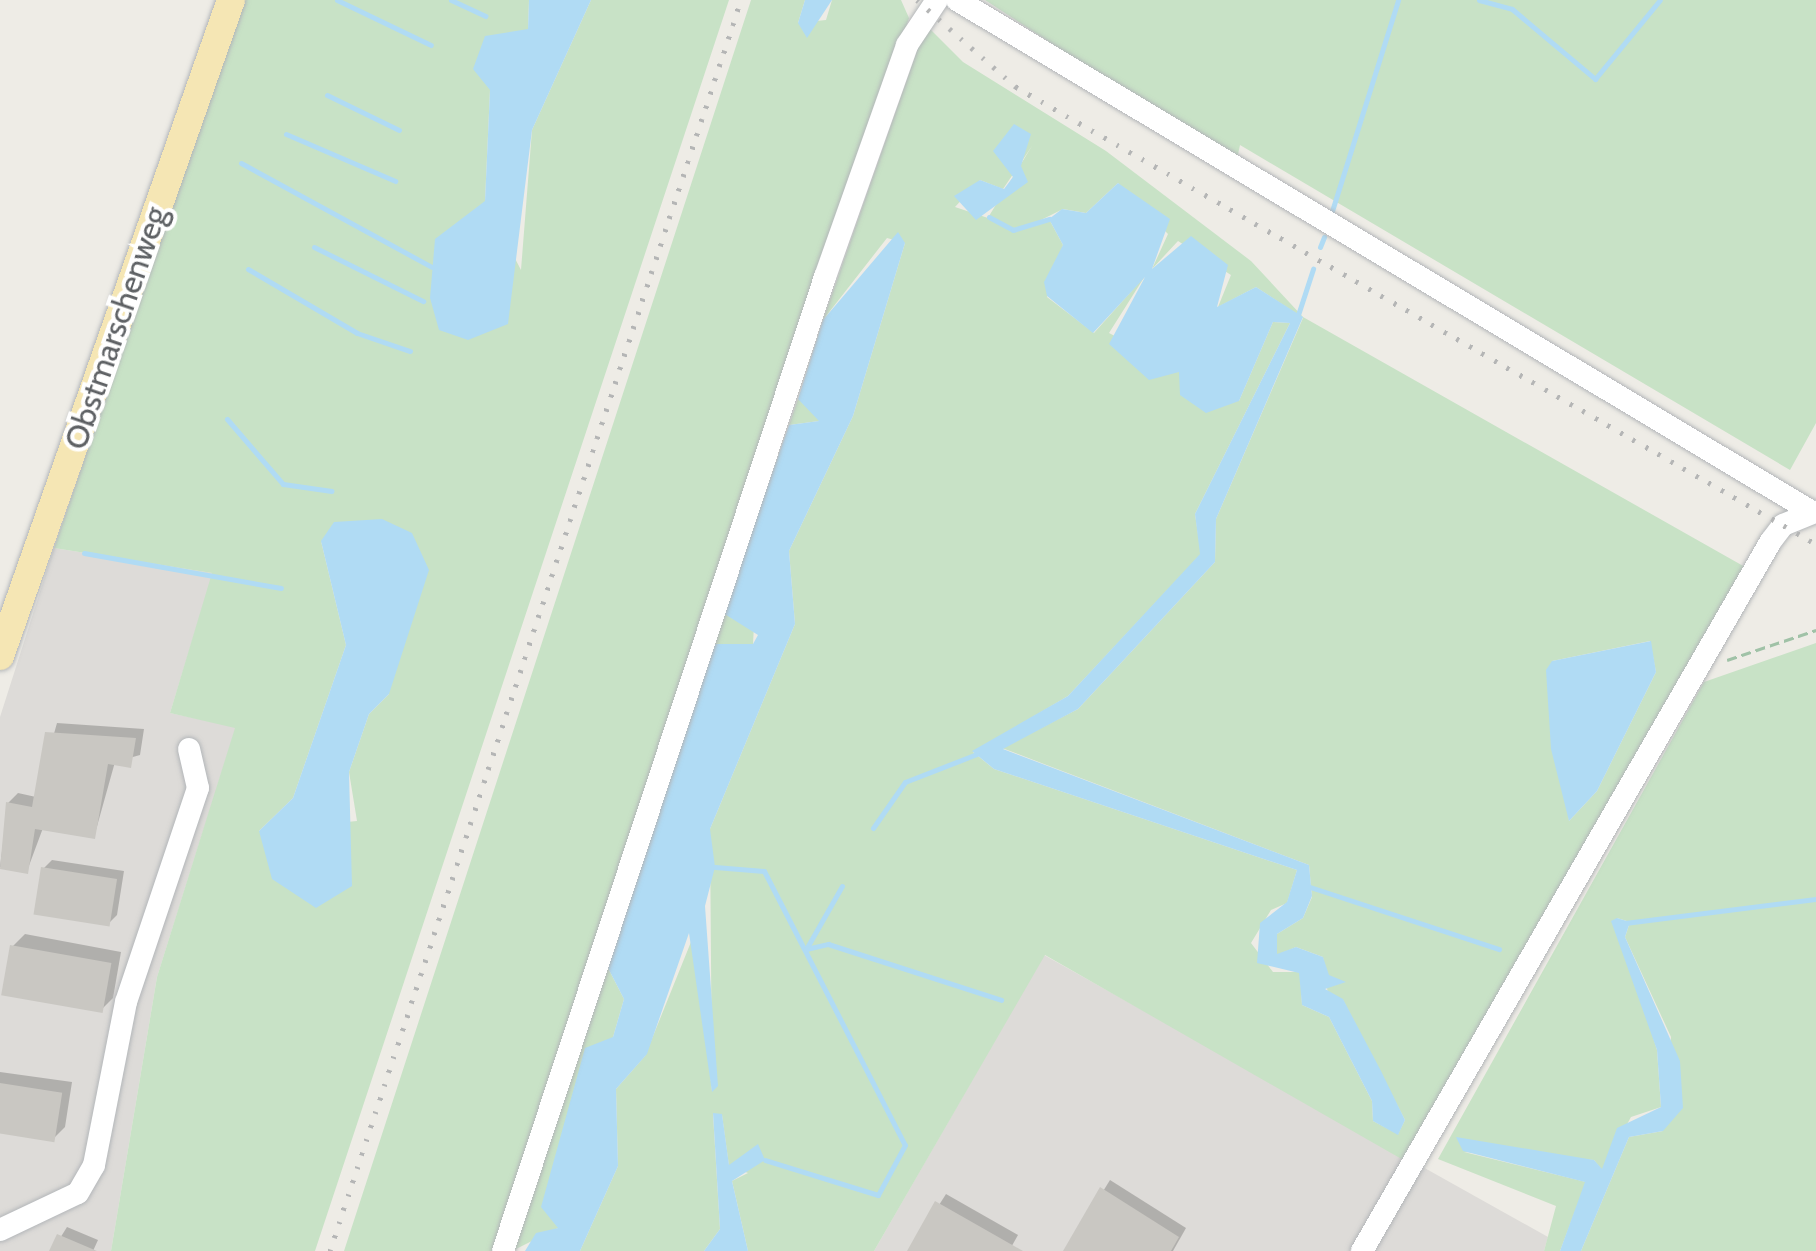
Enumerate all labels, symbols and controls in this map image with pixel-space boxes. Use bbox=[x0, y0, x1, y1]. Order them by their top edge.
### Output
street label: Obstmarschenweg bbox=[56, 202, 176, 454]

